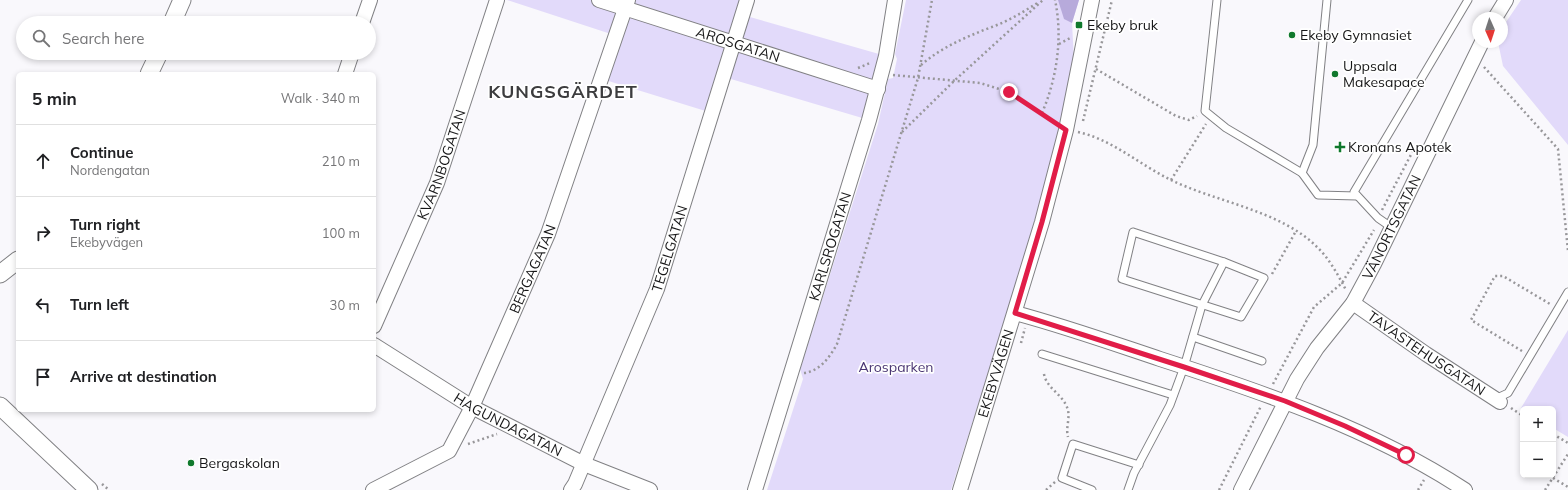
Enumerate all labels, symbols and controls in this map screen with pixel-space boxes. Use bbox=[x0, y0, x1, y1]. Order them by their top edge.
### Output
north arrow bbox=[1472, 12, 1508, 48]
search box bbox=[16, 16, 376, 60]
place label: Ekeby bruk bbox=[1087, 16, 1159, 34]
marker: Ekeby bruk bbox=[1074, 20, 1084, 30]
street label: AROSGATAN bbox=[694, 23, 782, 66]
place label: Ekeby Gymnasiet bbox=[1300, 26, 1412, 44]
icon: search bbox=[30, 27, 52, 49]
text: Search here bbox=[62, 29, 144, 48]
marker: Ekeby Gymnasiet bbox=[1287, 30, 1297, 40]
place label: Uppsala Makesapace bbox=[1343, 57, 1425, 91]
marker: Uppsala Makesapace bbox=[1330, 69, 1340, 79]
district label: KUNGSGÄRDET bbox=[488, 80, 638, 103]
route end bbox=[1000, 83, 1018, 101]
text: 5 min bbox=[32, 88, 77, 109]
text: Walk · 340 m bbox=[281, 90, 360, 106]
street label: KVARNBOGATAN bbox=[413, 107, 469, 223]
place label: Kronans Apotek bbox=[1348, 138, 1452, 156]
marker: Kronans Apotek bbox=[1335, 142, 1345, 152]
text: Continue bbox=[70, 143, 133, 162]
icon: ahead bbox=[32, 150, 54, 172]
text: 210 m bbox=[322, 153, 360, 169]
text: Nordengatan bbox=[70, 162, 150, 178]
street label: VÄNORTSGATAN bbox=[1358, 172, 1425, 283]
street label: KARLSROGATAN bbox=[805, 190, 855, 303]
street label: TEGELGATAN bbox=[648, 203, 692, 294]
text: Turn right bbox=[70, 215, 140, 234]
icon: right bbox=[32, 222, 54, 244]
street label: BERGAGATAN bbox=[505, 222, 560, 316]
text: 100 m bbox=[322, 225, 360, 241]
text: Ekebyvägen bbox=[70, 234, 143, 250]
icon: left bbox=[32, 294, 54, 316]
text: Turn left bbox=[70, 295, 129, 314]
text: 30 m bbox=[330, 297, 360, 313]
street label: TAVASTEHUSGATAN bbox=[1364, 307, 1489, 399]
street label: EKEBYVÄGEN bbox=[974, 327, 1018, 420]
park label: Arosparken bbox=[859, 358, 933, 376]
icon: arrive bbox=[32, 366, 54, 388]
text: Arrive at destination bbox=[70, 367, 217, 386]
street label: HAGUNDAGATAN bbox=[450, 389, 565, 460]
map controls bbox=[1520, 406, 1556, 478]
button: + bbox=[1520, 406, 1556, 442]
button: − bbox=[1520, 442, 1556, 478]
route start bbox=[1397, 446, 1415, 464]
place label: Bergaskolan bbox=[199, 454, 280, 472]
marker: Bergaskolan bbox=[186, 458, 196, 468]

